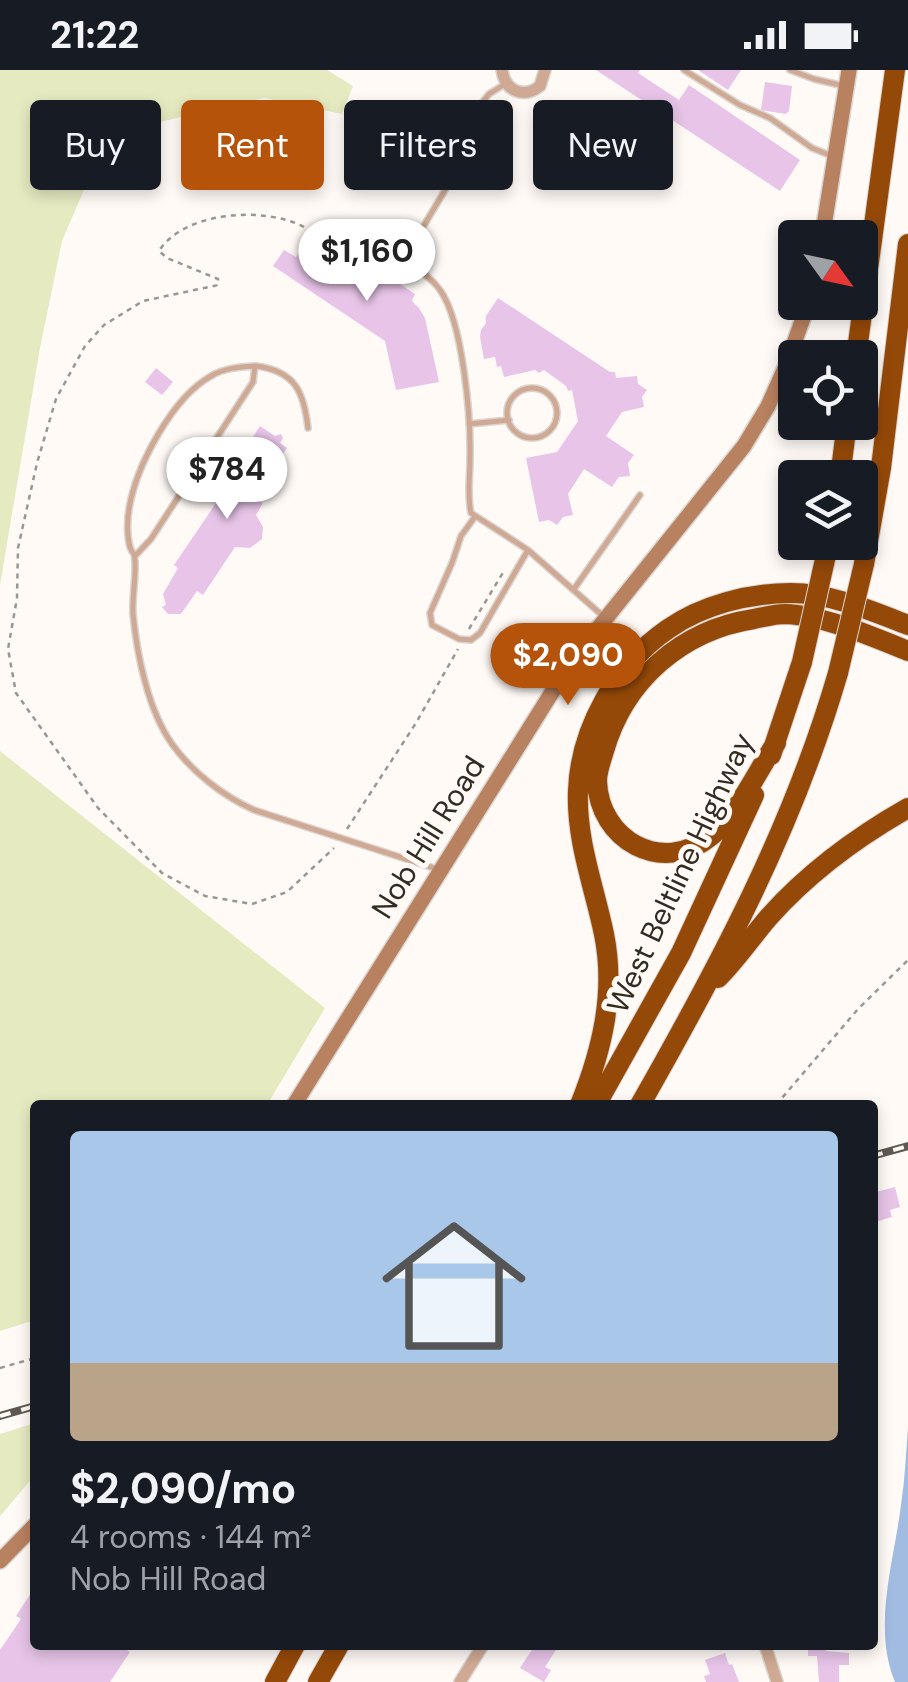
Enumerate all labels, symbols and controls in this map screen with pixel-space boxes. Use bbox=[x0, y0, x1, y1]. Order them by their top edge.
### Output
text: 21:22 bbox=[50, 10, 139, 60]
chip: Buy bbox=[30, 100, 161, 190]
chip: Rent bbox=[181, 100, 324, 190]
chip: Filters bbox=[344, 100, 513, 190]
chip: New bbox=[533, 100, 673, 190]
pin: $1,160 bbox=[286, 219, 448, 304]
north arrow bbox=[778, 220, 878, 320]
map controls bbox=[778, 220, 878, 560]
text: $1,160 bbox=[320, 230, 414, 272]
button: locate bbox=[778, 340, 878, 440]
pin: $784 bbox=[168, 437, 286, 522]
text: $784 bbox=[188, 448, 266, 490]
button: layers bbox=[778, 460, 878, 560]
pin: $2,090 bbox=[487, 623, 649, 708]
text: $2,090 bbox=[512, 634, 624, 676]
street label: West Beltline Highway bbox=[598, 726, 762, 1019]
street label: Nob Hill Road bbox=[363, 749, 493, 925]
icon: home bbox=[364, 1196, 544, 1376]
text: $2,090/mo bbox=[70, 1461, 296, 1516]
text: 4 rooms · 144 m² bbox=[70, 1516, 311, 1558]
text: Nob Hill Road bbox=[70, 1558, 266, 1600]

